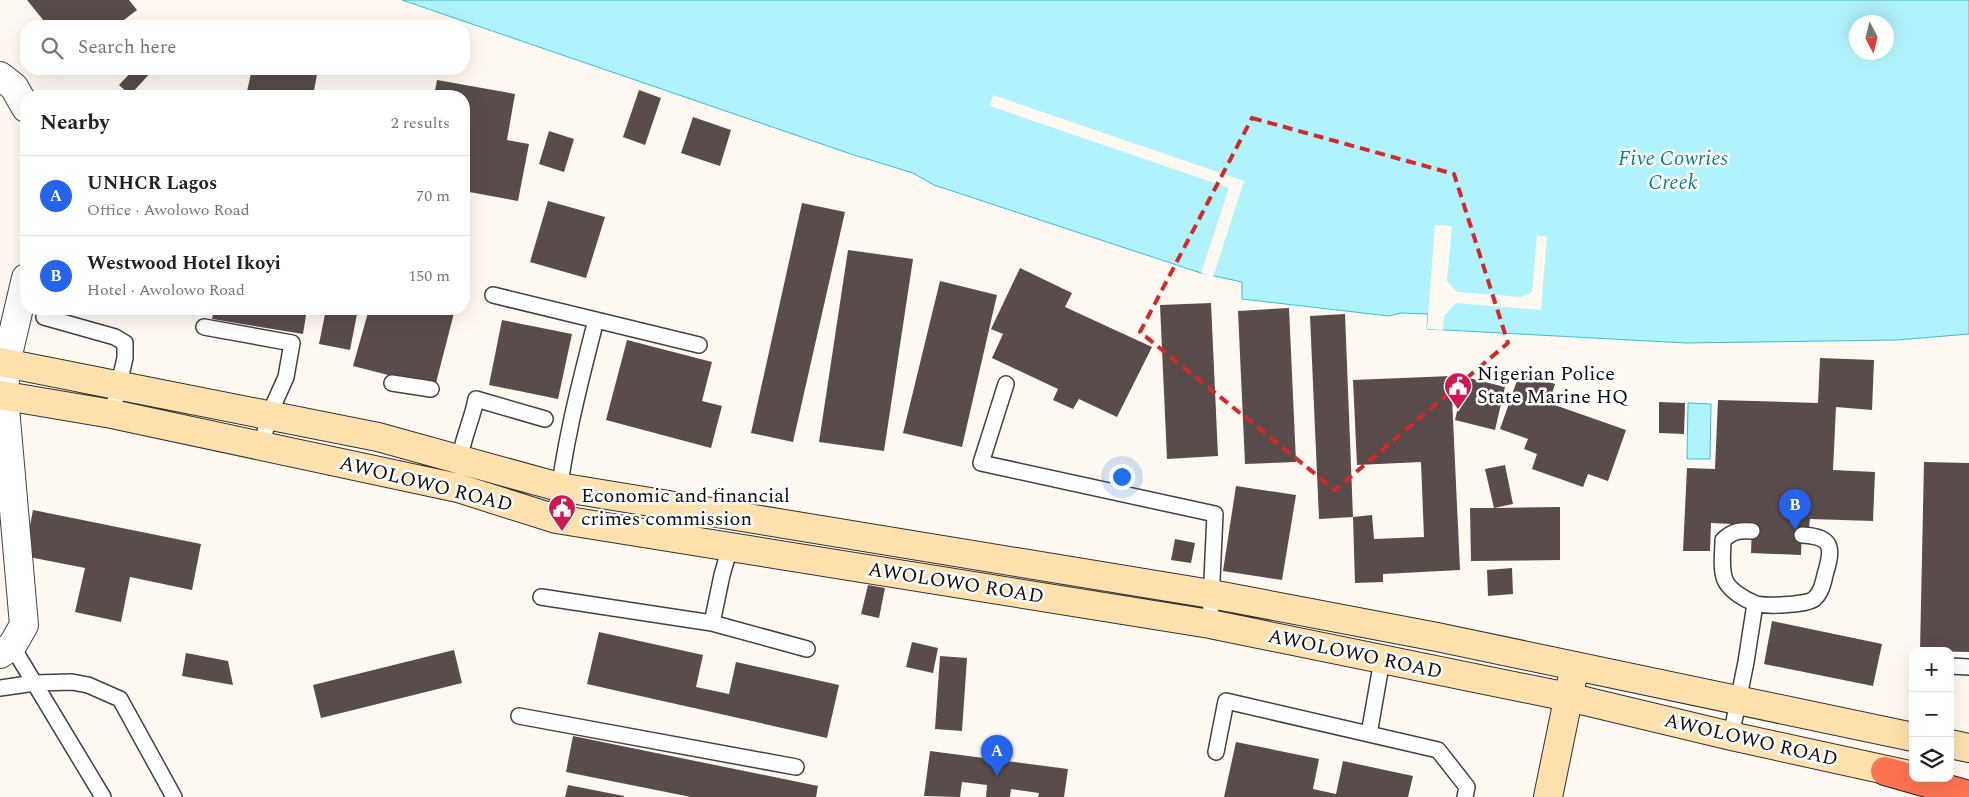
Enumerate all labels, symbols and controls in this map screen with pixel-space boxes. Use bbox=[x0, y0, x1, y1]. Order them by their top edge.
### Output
north arrow bbox=[1849, 15, 1894, 60]
search box bbox=[20, 20, 470, 75]
text: Search here bbox=[78, 33, 177, 62]
icon: search bbox=[38, 34, 66, 62]
text: Nearby bbox=[40, 107, 110, 139]
text: 2 results bbox=[391, 111, 450, 135]
water label: Five Cowries Creek bbox=[1618, 143, 1729, 199]
text: UNHCR Lagos bbox=[87, 169, 217, 198]
text: A bbox=[50, 184, 62, 208]
text: 70 m bbox=[416, 184, 450, 208]
text: Office · Awolowo Road bbox=[87, 198, 250, 222]
text: Westwood Hotel Ikoyi bbox=[87, 249, 281, 278]
text: B bbox=[50, 264, 62, 288]
text: 150 m bbox=[408, 264, 450, 288]
text: Hotel · Awolowo Road bbox=[87, 278, 245, 302]
place label: Nigerian Police State Marine HQ bbox=[1477, 359, 1629, 412]
public building icon: Nigerian Police State Marine HQ bbox=[1443, 371, 1473, 410]
street label: AWOLOWO ROAD bbox=[336, 448, 516, 520]
your location bbox=[1109, 464, 1135, 490]
place label: Economic and financial crimes commission bbox=[581, 481, 790, 534]
pin: B bbox=[1779, 489, 1811, 530]
public building icon: Economic and financial crimes commission bbox=[547, 493, 577, 532]
street label: AWOLOWO ROAD bbox=[866, 554, 1046, 612]
street label: AWOLOWO ROAD bbox=[1265, 621, 1445, 687]
map controls bbox=[1909, 647, 1954, 782]
button: + bbox=[1909, 647, 1954, 692]
button: − bbox=[1909, 692, 1954, 737]
street label: AWOLOWO ROAD bbox=[1661, 705, 1841, 775]
pin: A bbox=[981, 735, 1013, 776]
button: layers bbox=[1909, 737, 1954, 782]

